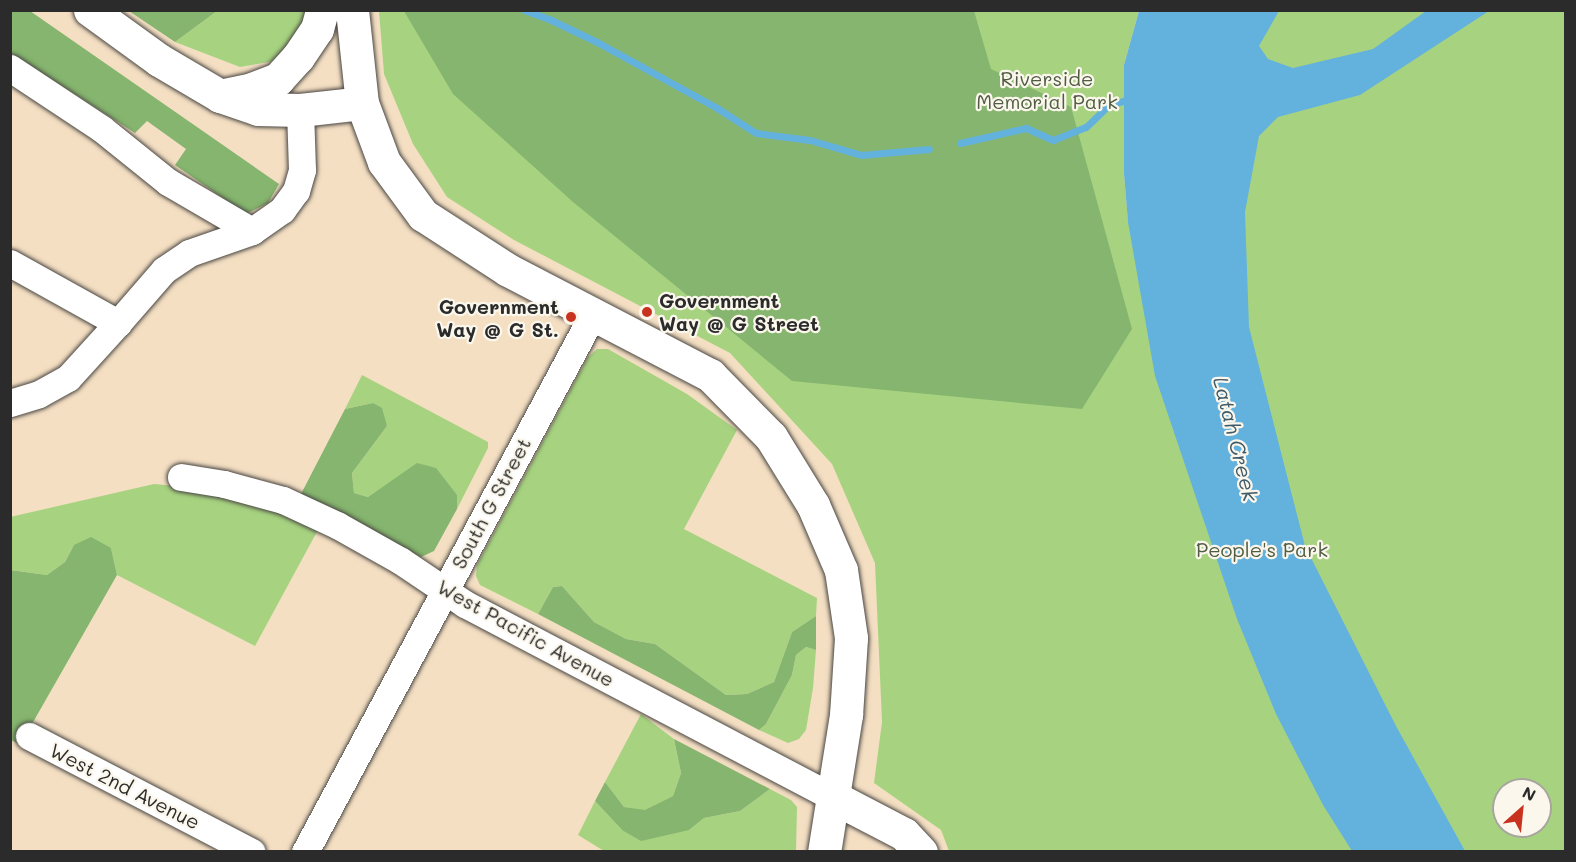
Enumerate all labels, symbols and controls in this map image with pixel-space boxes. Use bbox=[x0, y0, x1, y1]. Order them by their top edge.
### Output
park label: Riverside Memorial Park bbox=[976, 66, 1118, 113]
place label: Government Way @ G Street bbox=[659, 288, 819, 335]
place label: Government Way @ G St. bbox=[436, 294, 559, 341]
marker: Government Way @ G Street bbox=[640, 305, 654, 319]
marker: Government Way @ G St. bbox=[564, 310, 578, 324]
water label: Latah Creek bbox=[1208, 374, 1264, 504]
street label: South G Street bbox=[446, 433, 536, 573]
park label: People's Park bbox=[1196, 537, 1328, 561]
street label: West Pacific Avenue bbox=[433, 574, 619, 692]
street label: West 2nd Avenue bbox=[46, 738, 204, 834]
north arrow bbox=[1492, 778, 1552, 838]
text: N bbox=[1519, 781, 1540, 805]

